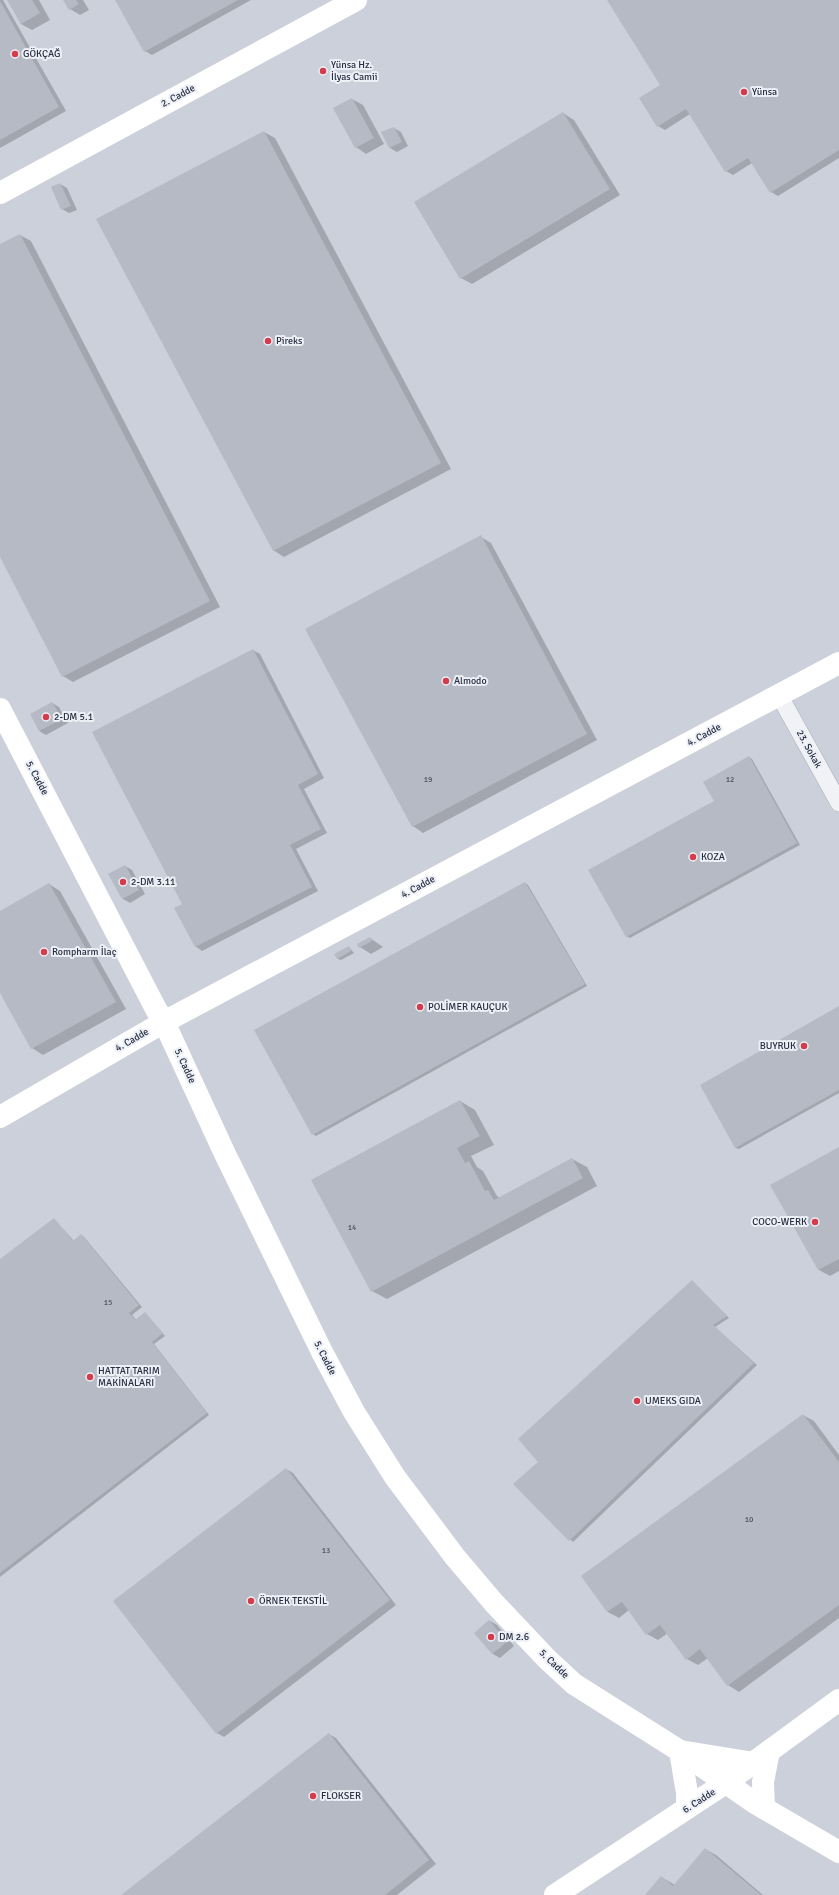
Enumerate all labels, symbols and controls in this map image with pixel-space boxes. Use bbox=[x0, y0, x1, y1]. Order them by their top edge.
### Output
place label: GÖKÇAĞ bbox=[23, 48, 60, 60]
marker: GÖKÇAĞ bbox=[10, 49, 20, 59]
place label: Yünsa Hz. İlyas Camii bbox=[331, 59, 377, 83]
marker: Yünsa Hz. İlyas Camii bbox=[318, 66, 328, 76]
street label: 2. Cadde bbox=[159, 82, 197, 110]
place label: Yünsa bbox=[752, 86, 777, 98]
marker: Yünsa bbox=[739, 87, 749, 97]
place label: Pireks bbox=[276, 335, 303, 347]
marker: Pireks bbox=[263, 336, 273, 346]
place label: Almodo bbox=[454, 675, 487, 687]
marker: Almodo bbox=[441, 676, 451, 686]
place label: 2-DM 5.1 bbox=[54, 711, 93, 723]
marker: 2-DM 5.1 bbox=[41, 712, 51, 722]
street label: 4. Cadde bbox=[685, 721, 723, 749]
street label: 23. Sokak bbox=[794, 728, 824, 770]
street label: 5. Cadde bbox=[23, 759, 51, 797]
house number: 19 bbox=[424, 774, 432, 784]
house number: 12 bbox=[726, 774, 734, 784]
place label: KOZA bbox=[701, 851, 725, 863]
marker: KOZA bbox=[688, 852, 698, 862]
street label: 4. Cadde bbox=[399, 873, 437, 901]
place label: 2-DM 3.11 bbox=[131, 876, 175, 888]
marker: 2-DM 3.11 bbox=[118, 877, 128, 887]
place label: Rompharm İlaç bbox=[52, 946, 117, 958]
marker: Rompharm İlaç bbox=[39, 947, 49, 957]
place label: POLİMER KAUÇUK bbox=[428, 1001, 507, 1013]
marker: POLİMER KAUÇUK bbox=[415, 1002, 425, 1012]
street label: 4. Cadde bbox=[113, 1026, 151, 1054]
place label: BUYRUK bbox=[760, 1040, 796, 1052]
marker: BUYRUK bbox=[799, 1041, 809, 1051]
street label: 5. Cadde bbox=[172, 1047, 198, 1085]
place label: COCO-WERK bbox=[752, 1216, 807, 1228]
marker: COCO-WERK bbox=[810, 1217, 820, 1227]
house number: 14 bbox=[348, 1222, 357, 1232]
house number: 15 bbox=[104, 1297, 112, 1307]
street label: 5. Cadde bbox=[311, 1339, 339, 1377]
place label: HATTAT TARIM MAKİNALARI bbox=[98, 1365, 160, 1389]
marker: HATTAT TARIM MAKİNALARI bbox=[85, 1372, 95, 1382]
place label: UMEKS GIDA bbox=[645, 1395, 701, 1407]
marker: UMEKS GIDA bbox=[632, 1396, 642, 1406]
house number: 10 bbox=[745, 1514, 753, 1524]
house number: 13 bbox=[322, 1545, 330, 1555]
place label: ÖRNEK TEKSTİL bbox=[259, 1595, 327, 1607]
marker: ÖRNEK TEKSTİL bbox=[246, 1596, 256, 1606]
place label: DM 2.6 bbox=[499, 1631, 529, 1643]
marker: DM 2.6 bbox=[486, 1632, 496, 1642]
street label: 5. Cadde bbox=[537, 1647, 571, 1681]
street label: 6. Cadde bbox=[680, 1786, 718, 1816]
place label: FLOKSER bbox=[321, 1790, 361, 1802]
marker: FLOKSER bbox=[308, 1791, 318, 1801]

